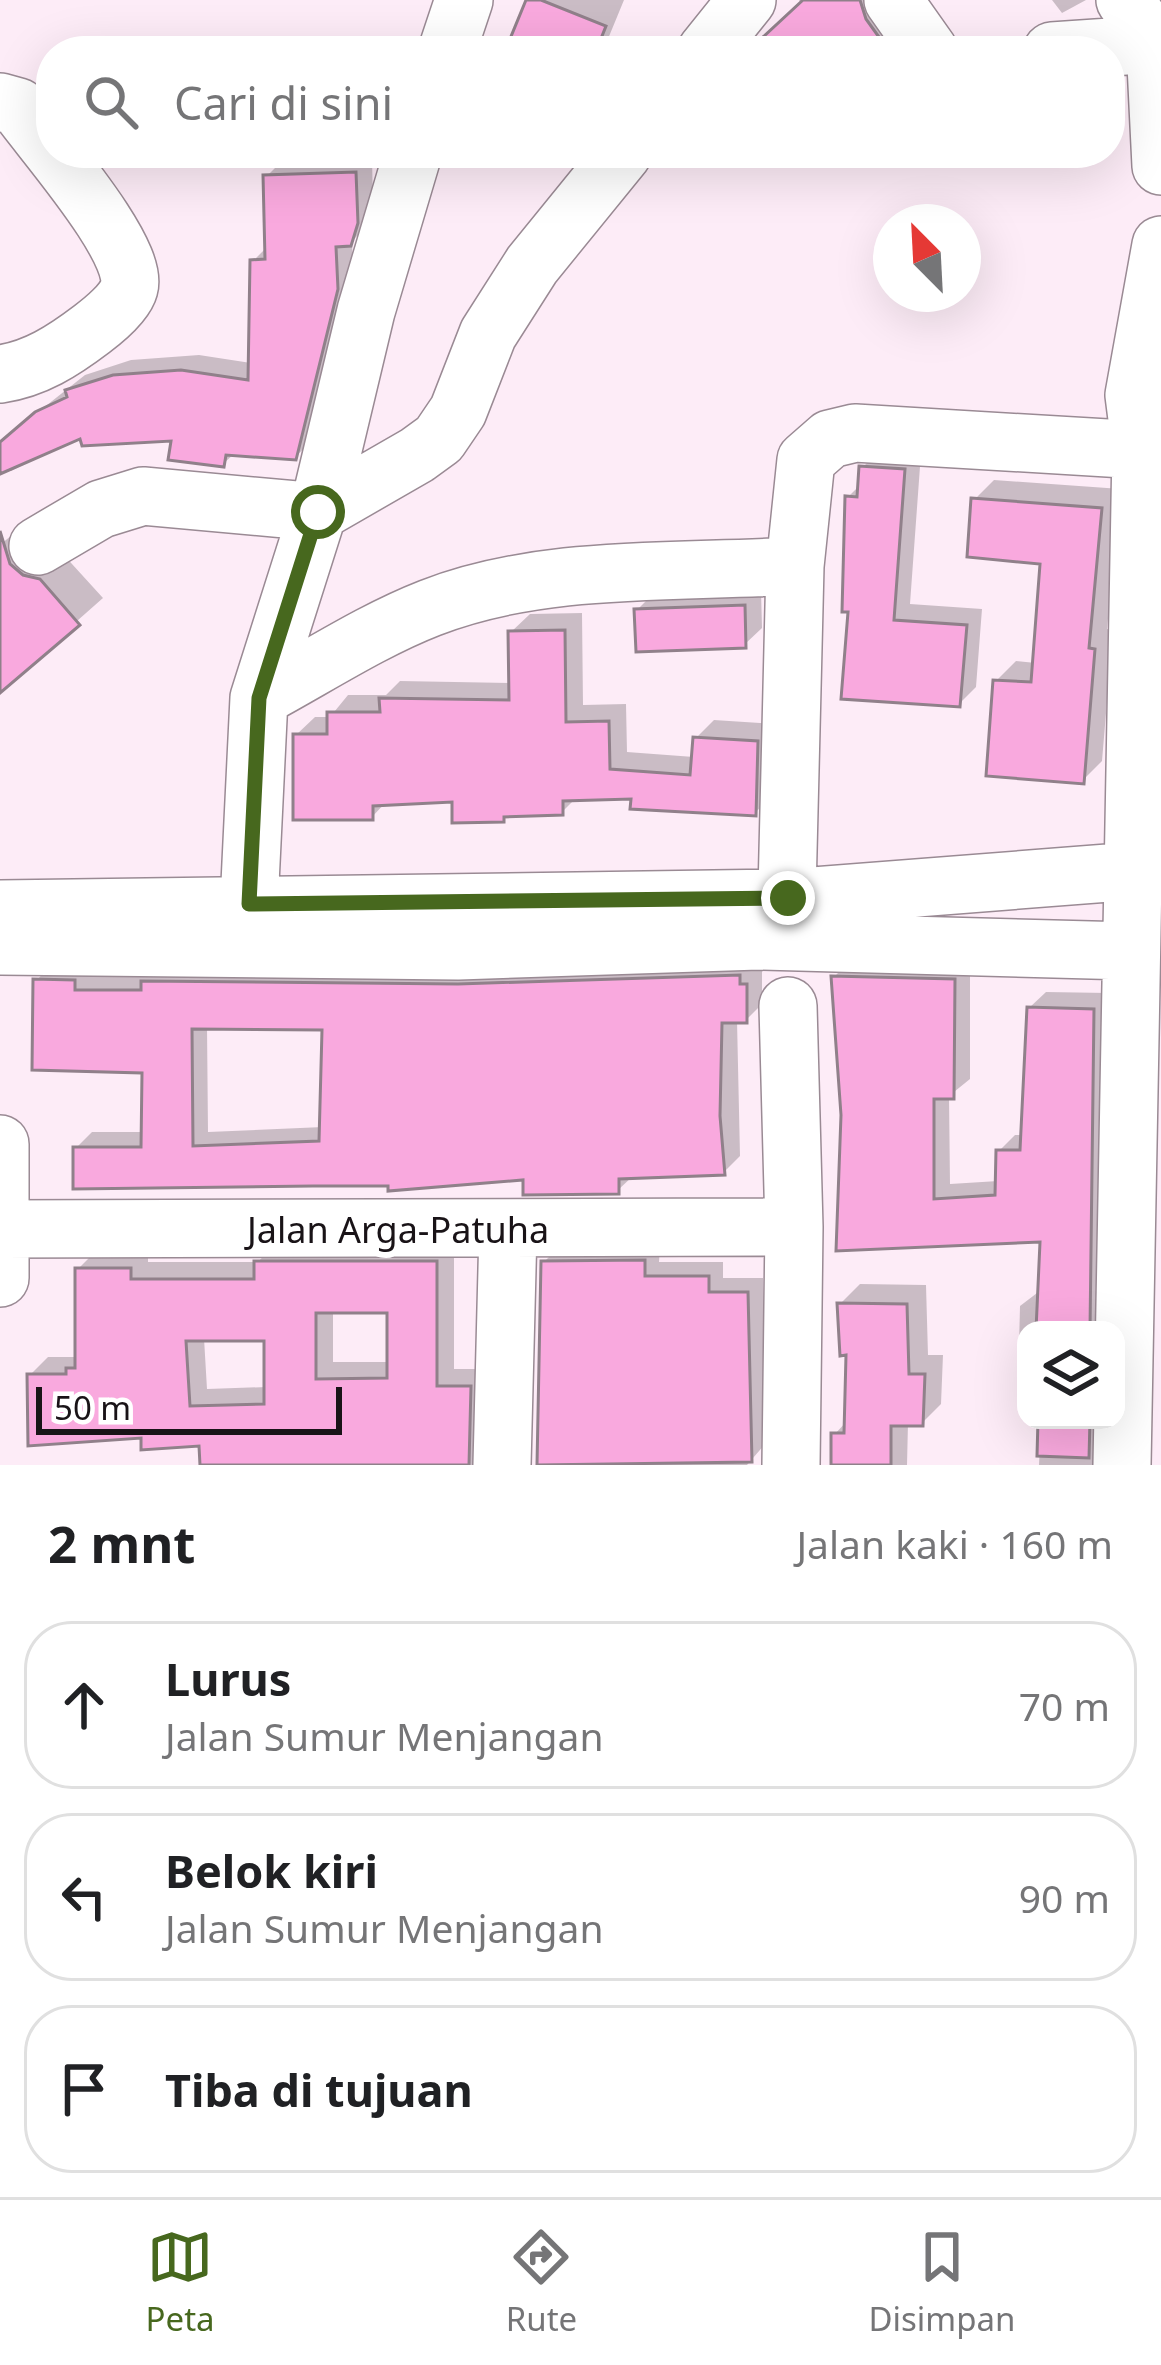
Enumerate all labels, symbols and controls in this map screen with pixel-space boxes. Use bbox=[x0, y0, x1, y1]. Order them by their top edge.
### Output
search box bbox=[36, 36, 1125, 168]
icon: search bbox=[78, 69, 144, 135]
text: Cari di sini bbox=[174, 72, 393, 133]
north arrow bbox=[873, 204, 981, 312]
route start bbox=[291, 485, 345, 539]
route end bbox=[761, 871, 815, 925]
street label: Jalan Arga-Patuha bbox=[244, 1205, 549, 1254]
map controls bbox=[1017, 1321, 1125, 1429]
button: layers bbox=[1017, 1321, 1125, 1429]
scale bar bbox=[36, 1381, 342, 1434]
text: 50 m bbox=[54, 1385, 131, 1430]
text: 2 mnt bbox=[48, 1508, 195, 1578]
text: Jalan kaki · 160 m bbox=[796, 1517, 1113, 1570]
text: Lurus bbox=[165, 1648, 291, 1709]
icon: ahead bbox=[51, 1672, 117, 1738]
text: 70 m bbox=[1019, 1679, 1110, 1732]
text: Jalan Sumur Menjangan bbox=[165, 1709, 604, 1762]
text: Belok kiri bbox=[165, 1840, 378, 1901]
icon: left bbox=[51, 1864, 117, 1930]
text: 90 m bbox=[1019, 1871, 1110, 1924]
text: Jalan Sumur Menjangan bbox=[165, 1901, 604, 1954]
icon: arrive bbox=[51, 2056, 117, 2122]
text: Tiba di tujuan bbox=[165, 2059, 473, 2120]
tab: Peta bbox=[146, 2224, 215, 2341]
tab: Rute bbox=[506, 2224, 577, 2341]
tab: Disimpan bbox=[868, 2224, 1015, 2341]

